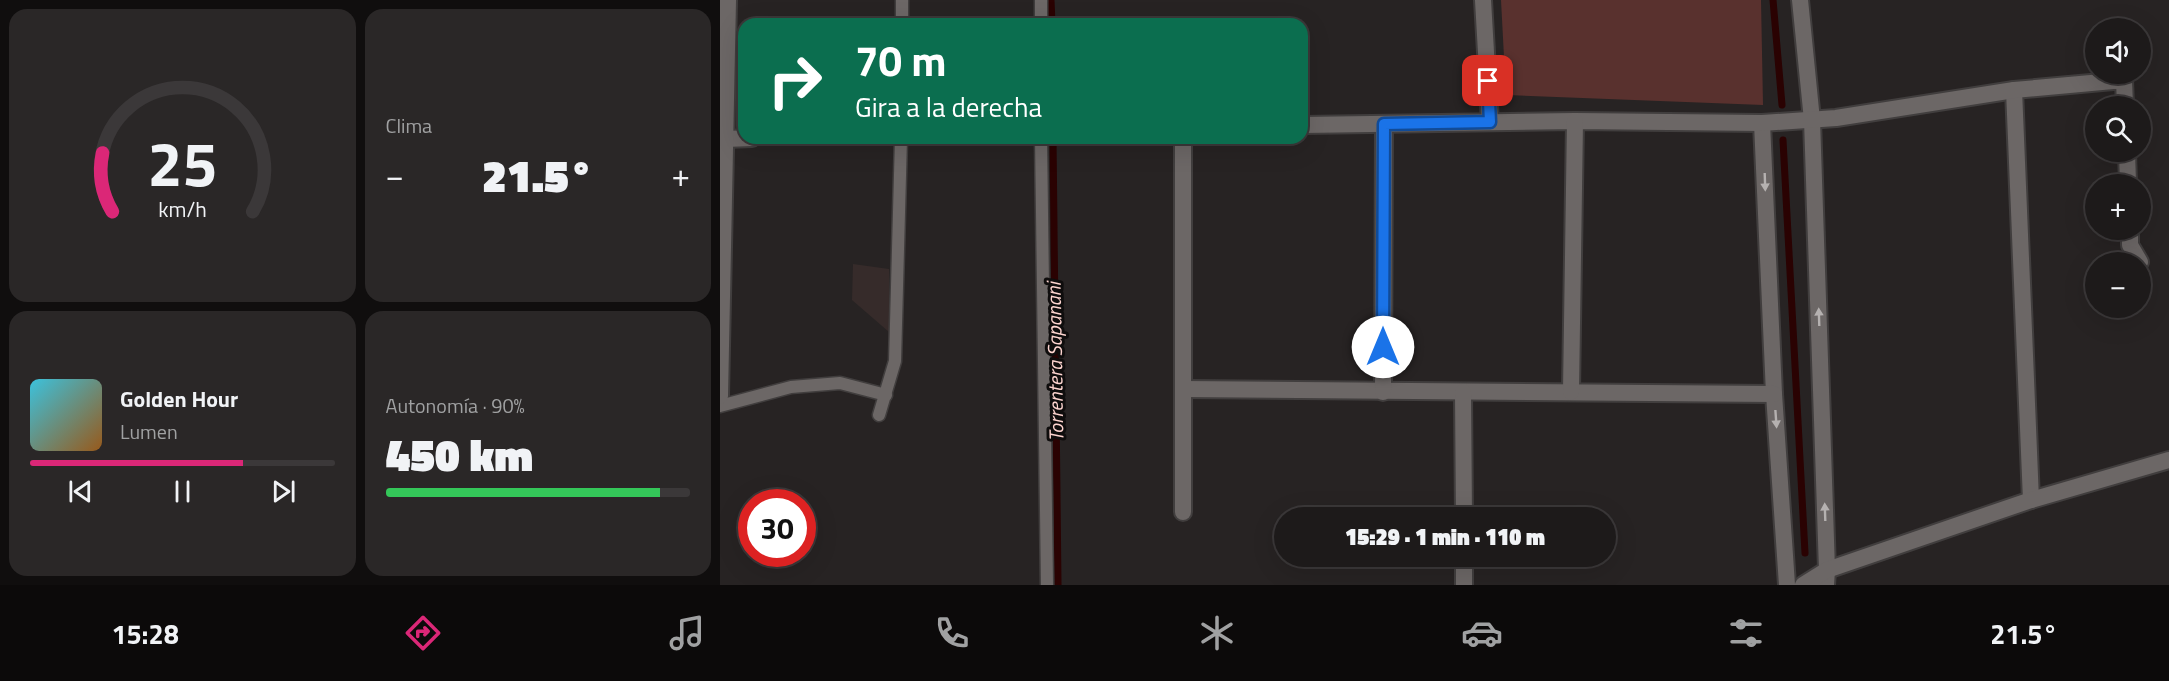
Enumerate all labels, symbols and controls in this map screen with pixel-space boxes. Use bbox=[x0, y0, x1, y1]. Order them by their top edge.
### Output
map controls bbox=[2085, 18, 2151, 318]
button: sound bbox=[2085, 18, 2151, 84]
text: 70 m bbox=[855, 28, 947, 92]
icon: right bbox=[756, 42, 834, 120]
pin bbox=[1462, 55, 1513, 106]
icon: arrive bbox=[1471, 64, 1504, 97]
text: Gira a la derecha bbox=[855, 86, 1042, 127]
button: search bbox=[2085, 96, 2151, 162]
text: Clima bbox=[386, 110, 432, 141]
text: 25 bbox=[147, 115, 217, 210]
text: 21.5° bbox=[482, 141, 594, 209]
text: − bbox=[386, 150, 404, 200]
text: + bbox=[672, 150, 690, 200]
one-way arrow bbox=[1760, 172, 1769, 191]
button: + bbox=[2085, 174, 2151, 240]
text: km/h bbox=[158, 194, 207, 226]
button: − bbox=[2085, 252, 2151, 318]
water label: Torrentera Sapanani bbox=[1038, 279, 1071, 442]
one-way arrow bbox=[1814, 307, 1823, 326]
position arrow bbox=[1351, 315, 1415, 379]
text: Golden Hour bbox=[120, 382, 238, 416]
text: Autonomía · 90% bbox=[386, 390, 525, 421]
one-way arrow bbox=[1771, 409, 1780, 428]
text: Lumen bbox=[120, 416, 178, 447]
text: 450 km bbox=[386, 420, 533, 488]
icon: previous bbox=[64, 475, 97, 508]
icon: pause bbox=[166, 475, 199, 508]
icon: next bbox=[267, 475, 300, 508]
speed limit sign: 30 bbox=[738, 489, 816, 567]
one-way arrow bbox=[1821, 502, 1830, 521]
text: 15:29 · 1 min · 110 m bbox=[1345, 520, 1545, 554]
icon: directions bbox=[402, 612, 444, 654]
icon: music bbox=[666, 612, 708, 654]
icon: phone bbox=[931, 612, 973, 654]
icon: climate bbox=[1196, 612, 1238, 654]
icon: car bbox=[1461, 612, 1503, 654]
icon: filters bbox=[1725, 612, 1767, 654]
text: 15:28 bbox=[111, 613, 179, 654]
text: 21.5° bbox=[1990, 613, 2058, 654]

